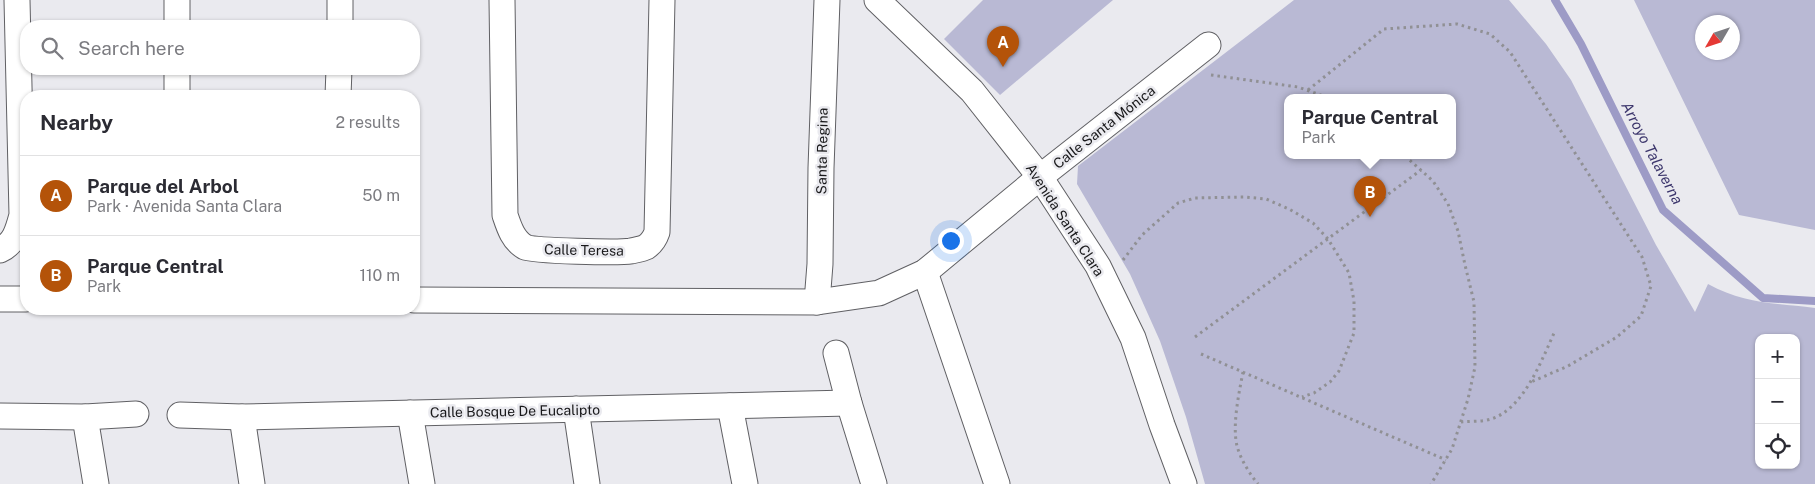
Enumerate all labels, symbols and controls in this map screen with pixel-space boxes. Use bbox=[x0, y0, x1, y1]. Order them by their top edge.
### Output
north arrow bbox=[1695, 15, 1740, 60]
search box bbox=[20, 20, 420, 75]
pin: A bbox=[987, 26, 1019, 67]
icon: search bbox=[38, 34, 66, 62]
text: Search here bbox=[78, 37, 185, 59]
street label: Calle Santa Mónica bbox=[1050, 82, 1158, 172]
popup bbox=[1284, 94, 1456, 159]
water label: Arroyo Talaverna bbox=[1618, 99, 1687, 207]
text: Parque Central bbox=[1302, 106, 1438, 128]
street label: Santa Regina bbox=[813, 108, 831, 194]
text: Nearby bbox=[40, 110, 113, 135]
text: 2 results bbox=[335, 113, 400, 132]
text: Park bbox=[1302, 128, 1336, 147]
street label: Avenida Santa Clara bbox=[1023, 161, 1107, 279]
text: Parque del Arbol bbox=[87, 175, 239, 197]
pin: B bbox=[1354, 176, 1386, 217]
text: A bbox=[50, 186, 62, 205]
text: 50 m bbox=[362, 186, 400, 205]
text: Park · Avenida Santa Clara bbox=[87, 197, 282, 216]
your location bbox=[938, 228, 964, 254]
street label: Calle Teresa bbox=[544, 241, 624, 259]
text: Parque Central bbox=[87, 255, 224, 277]
text: B bbox=[51, 266, 61, 285]
text: 110 m bbox=[359, 266, 400, 285]
text: Park bbox=[87, 277, 121, 296]
map controls bbox=[1755, 334, 1800, 469]
button: + bbox=[1755, 334, 1800, 379]
button: − bbox=[1755, 379, 1800, 424]
street label: Calle Bosque De Eucalipto bbox=[430, 402, 600, 420]
button: locate bbox=[1755, 424, 1800, 469]

